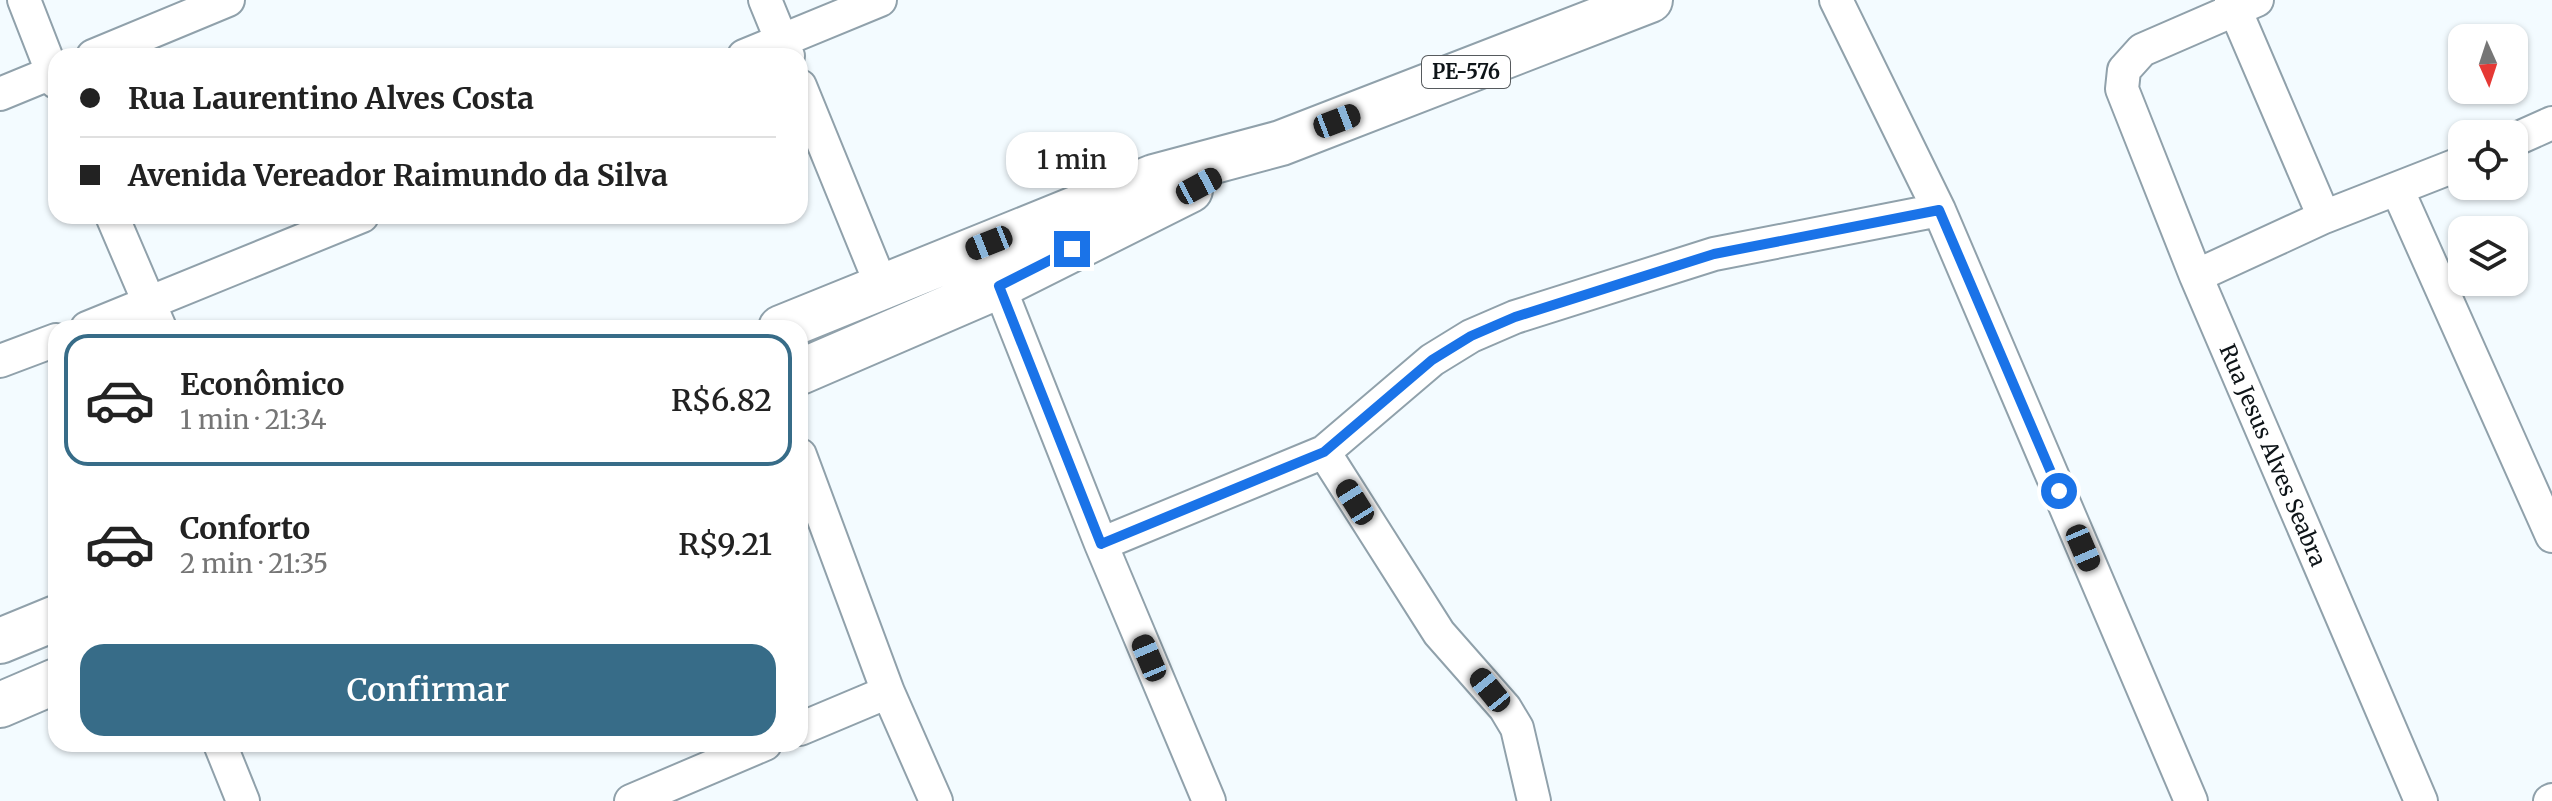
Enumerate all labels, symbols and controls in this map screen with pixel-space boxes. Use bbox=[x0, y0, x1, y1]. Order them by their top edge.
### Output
north arrow bbox=[2448, 24, 2528, 104]
map controls bbox=[2448, 24, 2528, 296]
road number: PE-576 bbox=[1422, 56, 1510, 88]
text: Rua Laurentino Alves Costa bbox=[128, 79, 534, 117]
car bbox=[1310, 101, 1364, 141]
button: locate bbox=[2448, 120, 2528, 200]
callout: 1 min bbox=[1006, 133, 1138, 189]
text: 1 min bbox=[1037, 143, 1107, 176]
text: Avenida Vereador Raimundo da Silva bbox=[128, 156, 668, 194]
car bbox=[1172, 164, 1226, 208]
button: layers bbox=[2448, 216, 2528, 296]
car bbox=[962, 223, 1016, 263]
route end bbox=[1054, 231, 1090, 267]
street label: Rua Jesus Alves Seabra bbox=[2213, 340, 2333, 571]
icon: car bbox=[84, 364, 156, 436]
text: Econômico bbox=[180, 365, 344, 403]
text: R$6.82 bbox=[671, 381, 772, 419]
text: 1 min · 21:34 bbox=[180, 403, 327, 436]
route start bbox=[2041, 473, 2077, 509]
car bbox=[1332, 475, 1378, 529]
icon: car bbox=[84, 508, 156, 580]
text: Conforto bbox=[180, 509, 310, 547]
car bbox=[2063, 521, 2103, 575]
text: R$9.21 bbox=[678, 525, 772, 563]
text: 2 min · 21:35 bbox=[180, 547, 328, 580]
car bbox=[1129, 631, 1169, 685]
button: Confirmar bbox=[80, 644, 776, 736]
car bbox=[1466, 664, 1514, 716]

